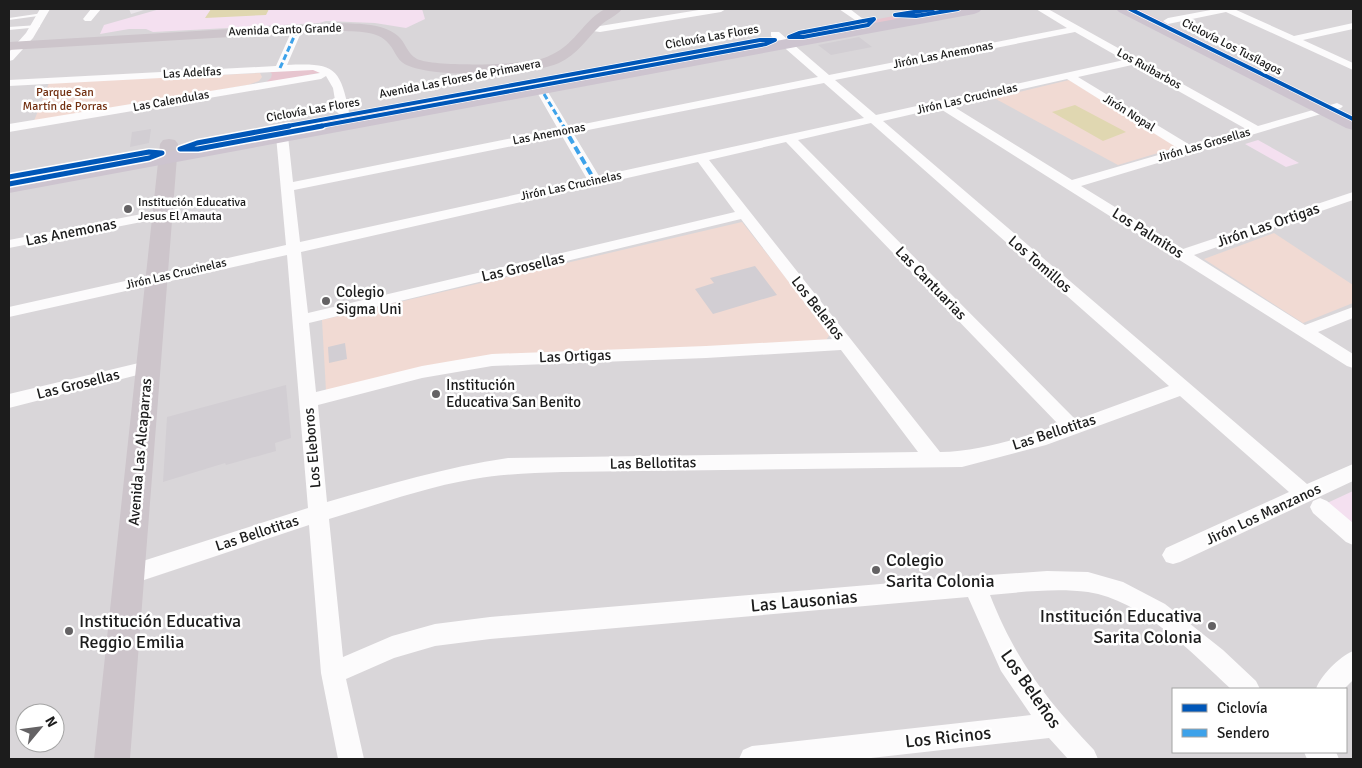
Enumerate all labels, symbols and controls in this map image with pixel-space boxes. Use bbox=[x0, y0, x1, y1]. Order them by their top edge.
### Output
street label: Ciclovía Los Tusílagos bbox=[1179, 15, 1285, 79]
street label: Avenida Canto Grande bbox=[228, 21, 342, 39]
street label: Ciclovía Las Flores bbox=[664, 21, 760, 53]
street label: Jirón Las Anemonas bbox=[892, 38, 994, 72]
street label: Los Ruibarbos bbox=[1114, 45, 1184, 93]
street label: Avenida Las Flores de Primavera bbox=[378, 56, 542, 102]
street label: Las Adelfas bbox=[162, 64, 222, 82]
street label: Jirón Las Crucinelas bbox=[915, 80, 1019, 118]
park label: Parque San Martín de Porras bbox=[23, 85, 107, 114]
street label: Las Calendulas bbox=[132, 87, 210, 115]
street label: Jirón Nopal bbox=[1100, 91, 1158, 135]
street label: Ciclovía Las Flores bbox=[265, 94, 361, 126]
street label: Las Anemonas bbox=[511, 120, 587, 148]
street label: Jirón Las Grosellas bbox=[1156, 125, 1252, 165]
street label: Jirón Las Crucinelas bbox=[519, 168, 623, 204]
place label: Institución Educativa Jesus El Amauta bbox=[138, 195, 246, 224]
street label: Jirón Las Ortigas bbox=[1214, 199, 1322, 251]
marker: Institución Educativa Jesus El Amauta bbox=[122, 203, 134, 215]
street label: Los Palmitos bbox=[1109, 204, 1187, 262]
street label: Las Anemonas bbox=[24, 214, 118, 250]
street label: Los Tomillos bbox=[1005, 232, 1076, 297]
street label: Las Cantuarias bbox=[892, 243, 971, 324]
street label: Las Grosellas bbox=[480, 249, 567, 285]
street label: Jirón Las Crucinelas bbox=[124, 255, 228, 293]
street label: Los Beleños bbox=[788, 273, 849, 344]
place label: Colegio Sigma Uni bbox=[336, 283, 401, 318]
marker: Colegio Sigma Uni bbox=[320, 295, 332, 307]
street label: Las Ortigas bbox=[539, 346, 612, 366]
street label: Las Grosellas bbox=[35, 365, 122, 403]
place label: Institución Educativa San Benito bbox=[446, 376, 581, 411]
street label: Avenida Las Alcaparras bbox=[125, 377, 155, 526]
marker: Institución Educativa San Benito bbox=[430, 388, 442, 400]
street label: Los Eleboros bbox=[299, 407, 324, 489]
street label: Las Bellotitas bbox=[1010, 410, 1098, 454]
street label: Las Bellotitas bbox=[610, 453, 697, 473]
street label: Jirón Los Manzanos bbox=[1202, 479, 1324, 549]
street label: Las Bellotitas bbox=[213, 511, 301, 555]
place label: Colegio Sarita Colonia bbox=[886, 549, 995, 592]
marker: Colegio Sarita Colonia bbox=[870, 564, 882, 576]
street label: Las Lausonias bbox=[750, 585, 859, 617]
place label: Institución Educativa Sarita Colonia bbox=[1040, 605, 1202, 648]
place label: Institución Educativa Reggio Emilia bbox=[79, 610, 241, 653]
marker: Institución Educativa Sarita Colonia bbox=[1206, 620, 1218, 632]
marker: Institución Educativa Reggio Emilia bbox=[63, 625, 75, 637]
street label: Los Beleños bbox=[996, 645, 1066, 733]
legend bbox=[1172, 688, 1347, 753]
text: Ciclovía bbox=[1217, 699, 1268, 717]
north arrow bbox=[15, 703, 65, 753]
text: N bbox=[41, 714, 61, 730]
street label: Los Ricinos bbox=[904, 722, 992, 752]
text: Sendero bbox=[1217, 724, 1270, 742]

